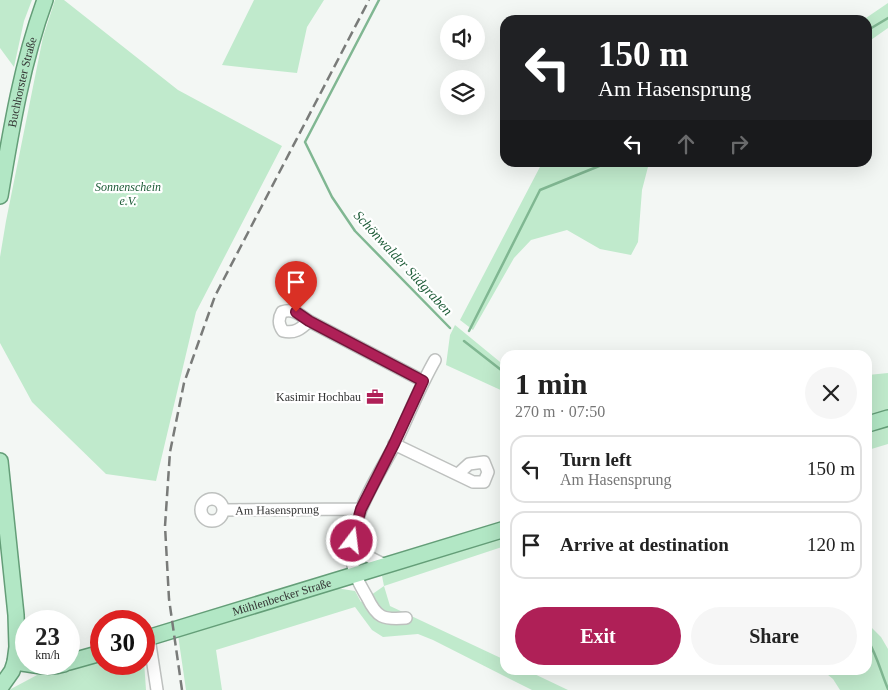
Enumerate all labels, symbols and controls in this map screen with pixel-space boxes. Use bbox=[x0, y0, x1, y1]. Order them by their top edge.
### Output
map controls bbox=[440, 15, 485, 115]
button: sound bbox=[440, 15, 485, 60]
street label: Buchhorster Straße bbox=[5, 35, 40, 129]
icon: left bbox=[515, 35, 580, 100]
text: 150 m bbox=[598, 35, 688, 74]
button: layers bbox=[440, 70, 485, 115]
text: Am Hasensprung bbox=[598, 76, 751, 101]
icon: left bbox=[619, 130, 647, 158]
icon: ahead bbox=[672, 130, 700, 158]
icon: right bbox=[725, 130, 753, 158]
park label: Sonnenschein e.V. bbox=[95, 180, 161, 208]
water label: Schönwalder Südgraben bbox=[351, 208, 455, 318]
pin bbox=[275, 261, 317, 312]
icon: arrive bbox=[282, 268, 310, 296]
text: 1 min bbox=[515, 367, 588, 400]
button: close bbox=[805, 367, 857, 419]
office icon: Kasimir Hochbau bbox=[365, 387, 385, 407]
place label: Kasimir Hochbau bbox=[276, 390, 361, 404]
text: 270 m · 07:50 bbox=[515, 403, 605, 420]
text: Turn left bbox=[560, 449, 632, 470]
icon: left bbox=[517, 455, 545, 483]
text: 150 m bbox=[807, 458, 855, 479]
text: Am Hasensprung bbox=[560, 471, 672, 488]
street label: Am Hasensprung bbox=[235, 502, 319, 518]
position arrow bbox=[325, 514, 377, 566]
icon: arrive bbox=[517, 531, 545, 559]
text: Arrive at destination bbox=[560, 534, 729, 555]
text: 120 m bbox=[807, 534, 855, 555]
street label: Mühlenbecker Straße bbox=[230, 575, 333, 619]
button: Exit bbox=[515, 607, 681, 665]
button: Share bbox=[691, 607, 857, 665]
speed limit sign: 30 bbox=[90, 610, 155, 675]
text: 23 bbox=[35, 623, 60, 650]
text: km/h bbox=[35, 648, 60, 662]

